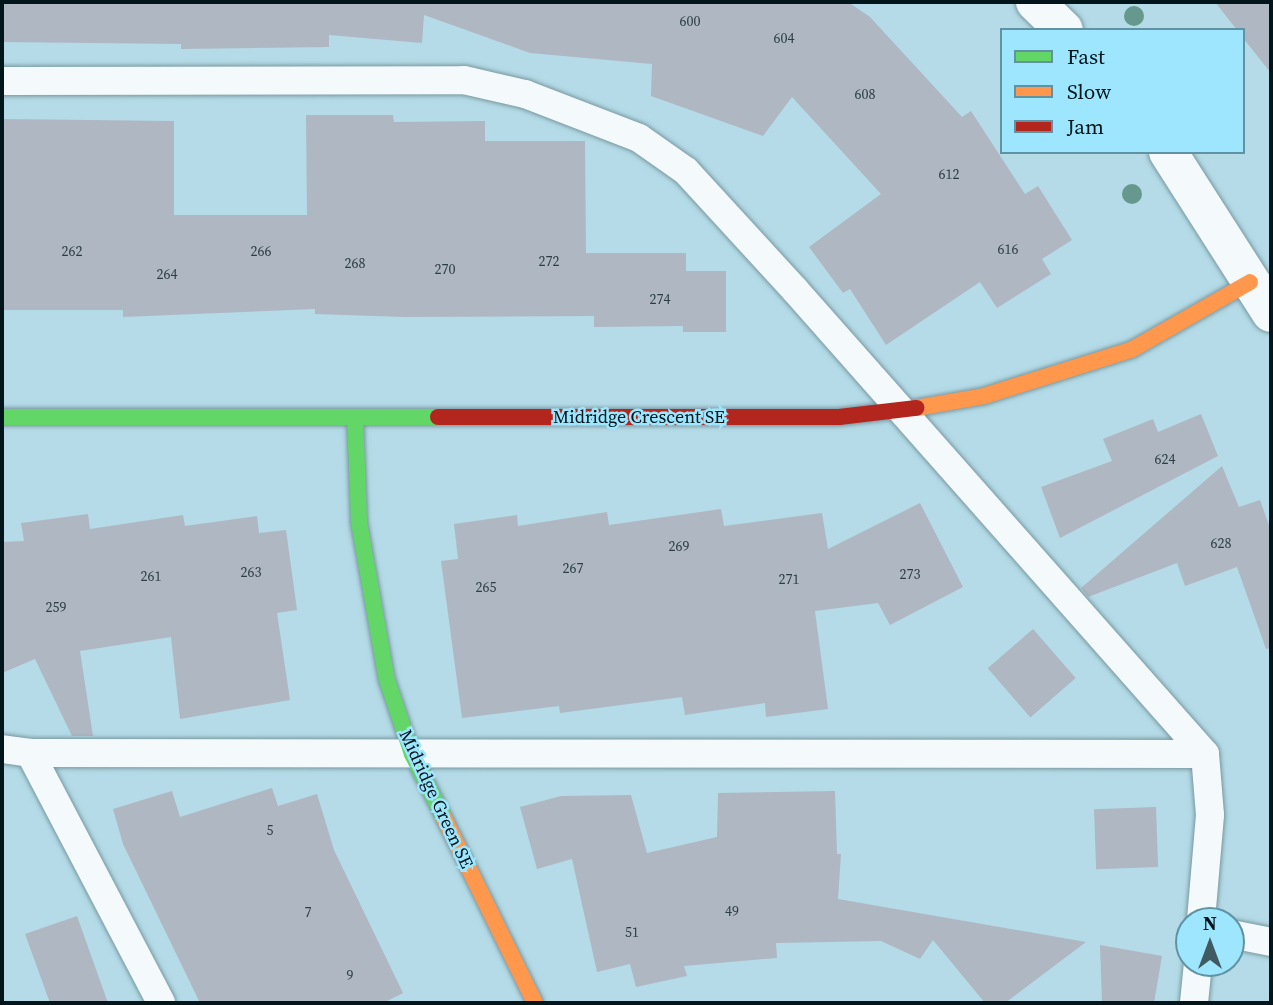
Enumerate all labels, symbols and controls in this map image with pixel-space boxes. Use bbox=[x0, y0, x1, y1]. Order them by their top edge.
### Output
house number: 600 bbox=[680, 13, 700, 29]
legend bbox=[1000, 28, 1245, 154]
house number: 604 bbox=[774, 30, 794, 46]
text: Fast bbox=[1067, 42, 1105, 71]
text: Slow bbox=[1067, 77, 1111, 106]
house number: 608 bbox=[855, 86, 875, 102]
text: Jam bbox=[1067, 112, 1104, 141]
house number: 612 bbox=[939, 166, 959, 182]
house number: 616 bbox=[998, 241, 1018, 257]
house number: 262 bbox=[62, 243, 82, 259]
house number: 266 bbox=[251, 243, 271, 259]
house number: 272 bbox=[539, 253, 559, 269]
house number: 268 bbox=[345, 255, 365, 271]
house number: 270 bbox=[435, 261, 455, 277]
house number: 264 bbox=[157, 266, 177, 282]
house number: 274 bbox=[650, 291, 670, 307]
street label: Midridge Crescent SE bbox=[553, 406, 725, 428]
house number: 624 bbox=[1155, 451, 1175, 467]
house number: 628 bbox=[1211, 535, 1231, 551]
house number: 269 bbox=[669, 538, 689, 554]
house number: 267 bbox=[563, 560, 583, 576]
house number: 263 bbox=[241, 564, 261, 580]
house number: 273 bbox=[900, 566, 920, 582]
house number: 261 bbox=[141, 568, 161, 584]
house number: 271 bbox=[779, 571, 799, 587]
house number: 265 bbox=[476, 579, 496, 595]
house number: 259 bbox=[46, 599, 66, 615]
street label: Midridge Green SE bbox=[394, 726, 478, 872]
house number: 5 bbox=[267, 822, 273, 838]
house number: 49 bbox=[725, 903, 739, 919]
house number: 7 bbox=[305, 904, 311, 920]
north arrow bbox=[1175, 907, 1245, 977]
text: N bbox=[1203, 910, 1217, 936]
house number: 51 bbox=[625, 924, 639, 940]
house number: 9 bbox=[347, 967, 353, 983]

